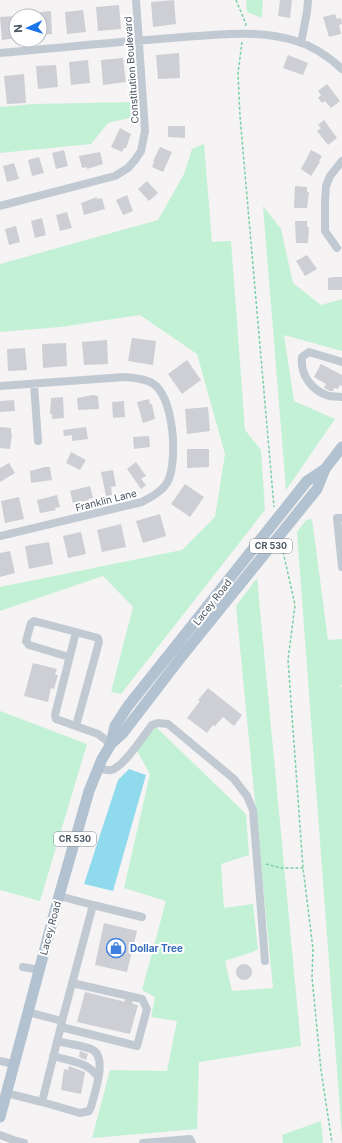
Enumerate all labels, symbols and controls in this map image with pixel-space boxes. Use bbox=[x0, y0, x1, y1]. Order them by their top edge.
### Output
north arrow bbox=[8, 8, 48, 48]
street label: Constitution Boulevard bbox=[121, 16, 141, 124]
text: N bbox=[11, 24, 25, 33]
street label: Franklin Lane bbox=[74, 487, 138, 513]
road number: CR 530 bbox=[250, 539, 292, 553]
street label: Lacey Road bbox=[190, 577, 234, 627]
road number: CR 530 bbox=[54, 832, 96, 846]
street label: Lacey Road bbox=[37, 900, 63, 956]
shop icon: Dollar Tree bbox=[105, 937, 127, 959]
place label: Dollar Tree bbox=[130, 942, 183, 954]

